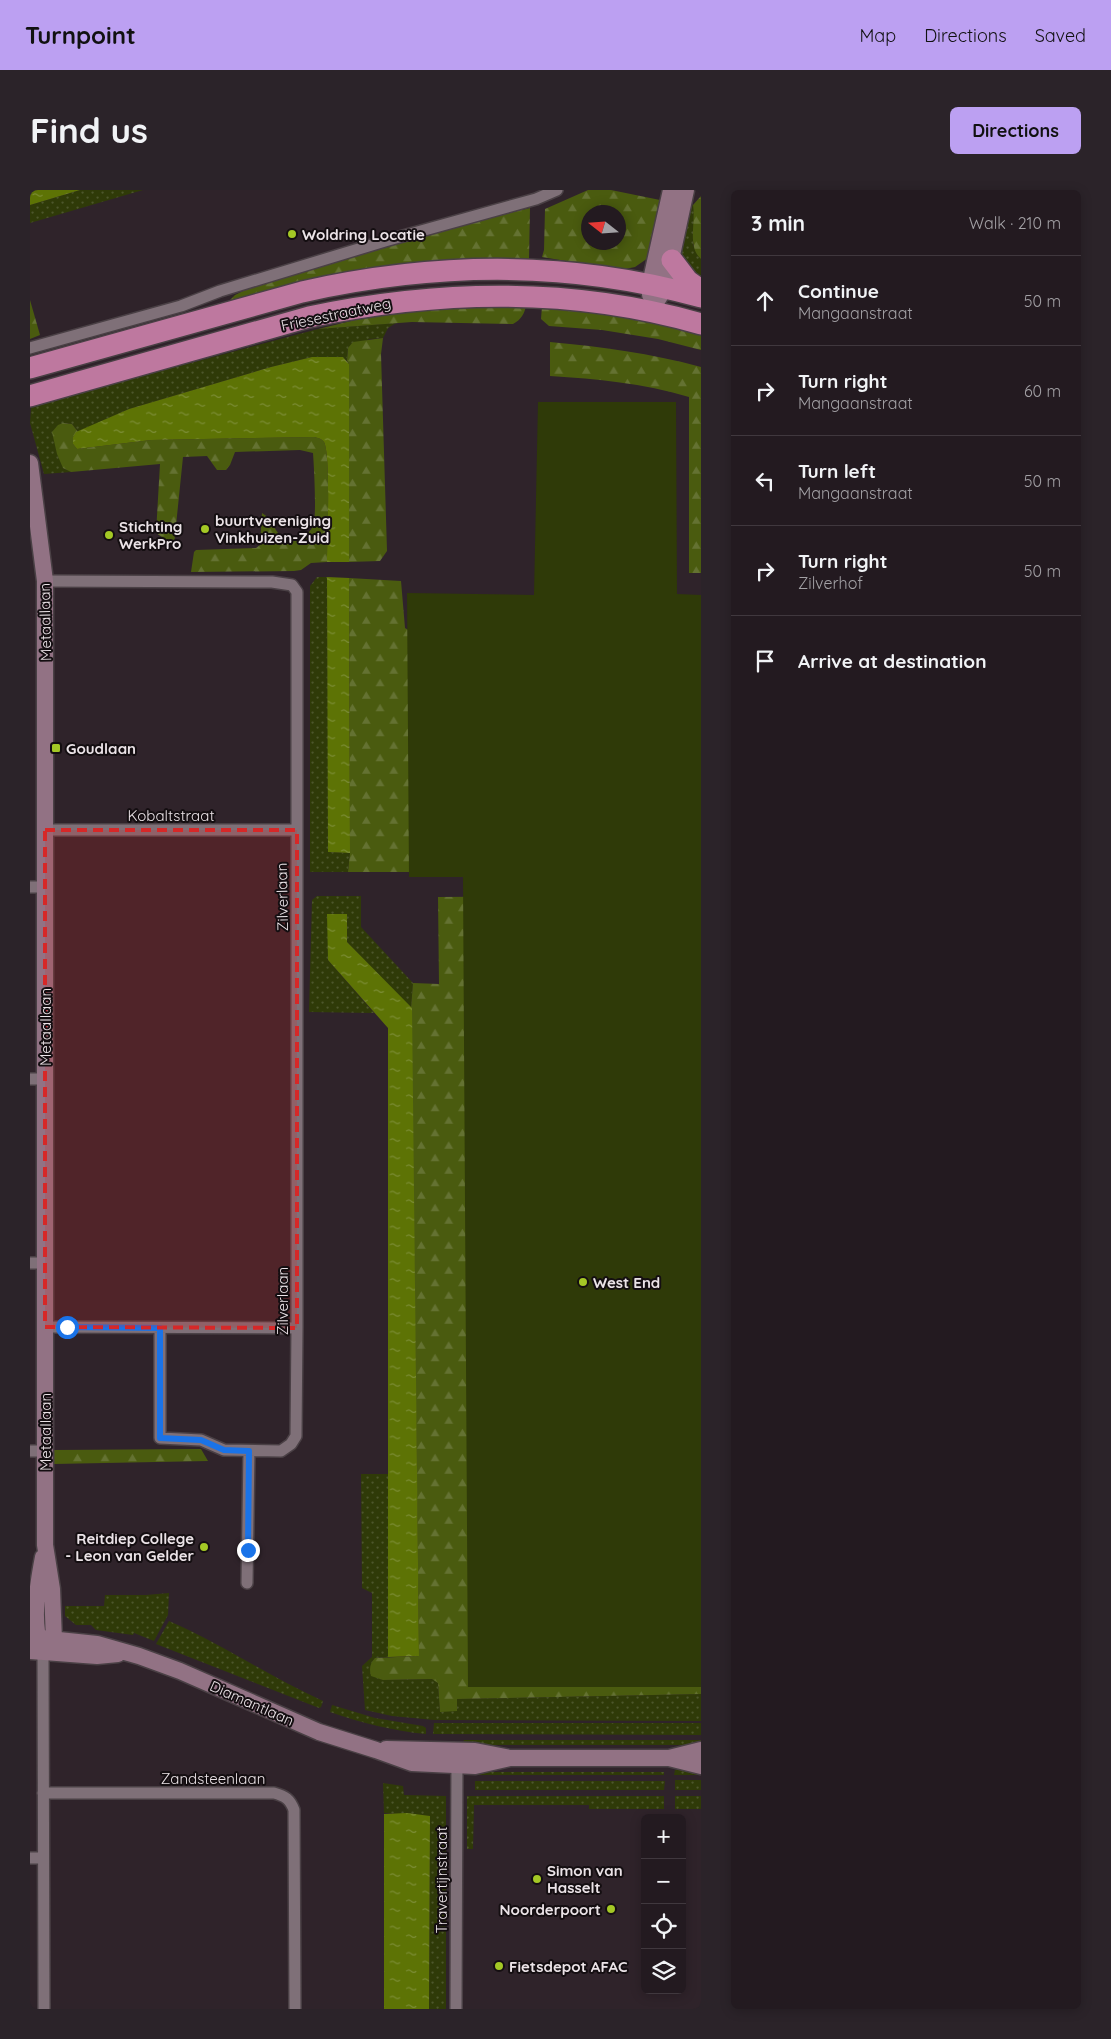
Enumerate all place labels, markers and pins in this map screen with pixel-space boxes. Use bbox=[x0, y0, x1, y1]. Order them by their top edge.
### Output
place label: Woldring Locatie bbox=[302, 225, 425, 244]
marker: Woldring Locatie bbox=[286, 228, 298, 240]
place label: buurtvereniging Vinkhuizen-Zuid bbox=[215, 511, 331, 547]
place label: Stichting WerkPro bbox=[119, 517, 182, 553]
marker: buurtvereniging Vinkhuizen-Zuid bbox=[199, 523, 211, 535]
marker: Stichting WerkPro bbox=[103, 529, 115, 541]
place label: Goudlaan bbox=[66, 739, 136, 758]
marker: Goudlaan bbox=[50, 742, 62, 754]
place label: West End bbox=[593, 1273, 660, 1292]
marker: West End bbox=[577, 1276, 589, 1288]
place label: Reitdiep College - Leon van Gelder bbox=[65, 1529, 194, 1565]
marker: Reitdiep College - Leon van Gelder bbox=[198, 1541, 210, 1553]
place label: Simon van Hasselt bbox=[547, 1861, 623, 1897]
marker: Simon van Hasselt bbox=[531, 1873, 543, 1885]
place label: Noorderpoort bbox=[500, 1900, 601, 1919]
marker: Noorderpoort bbox=[605, 1903, 617, 1915]
place label: Fietsdepot AFAC bbox=[509, 1957, 628, 1976]
marker: Fietsdepot AFAC bbox=[493, 1960, 505, 1972]

